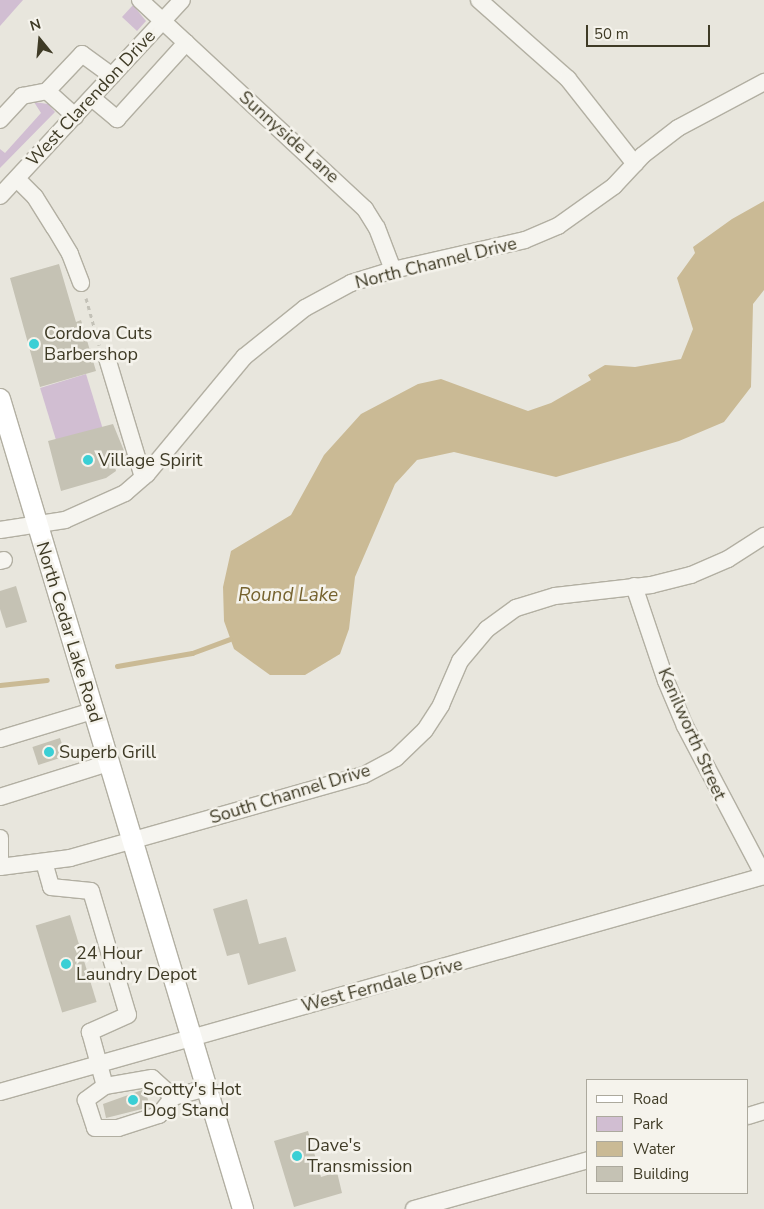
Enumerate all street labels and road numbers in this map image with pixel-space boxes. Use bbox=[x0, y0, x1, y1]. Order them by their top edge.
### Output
street label: West Clarendon Drive bbox=[22, 25, 160, 171]
street label: Sunnyside Lane bbox=[234, 86, 344, 188]
street label: North Channel Drive bbox=[353, 232, 519, 294]
street label: North Cedar Lake Road bbox=[31, 539, 107, 725]
street label: Kenilworth Street bbox=[653, 665, 731, 803]
street label: South Channel Drive bbox=[207, 759, 373, 829]
street label: West Ferndale Drive bbox=[299, 953, 465, 1017]

